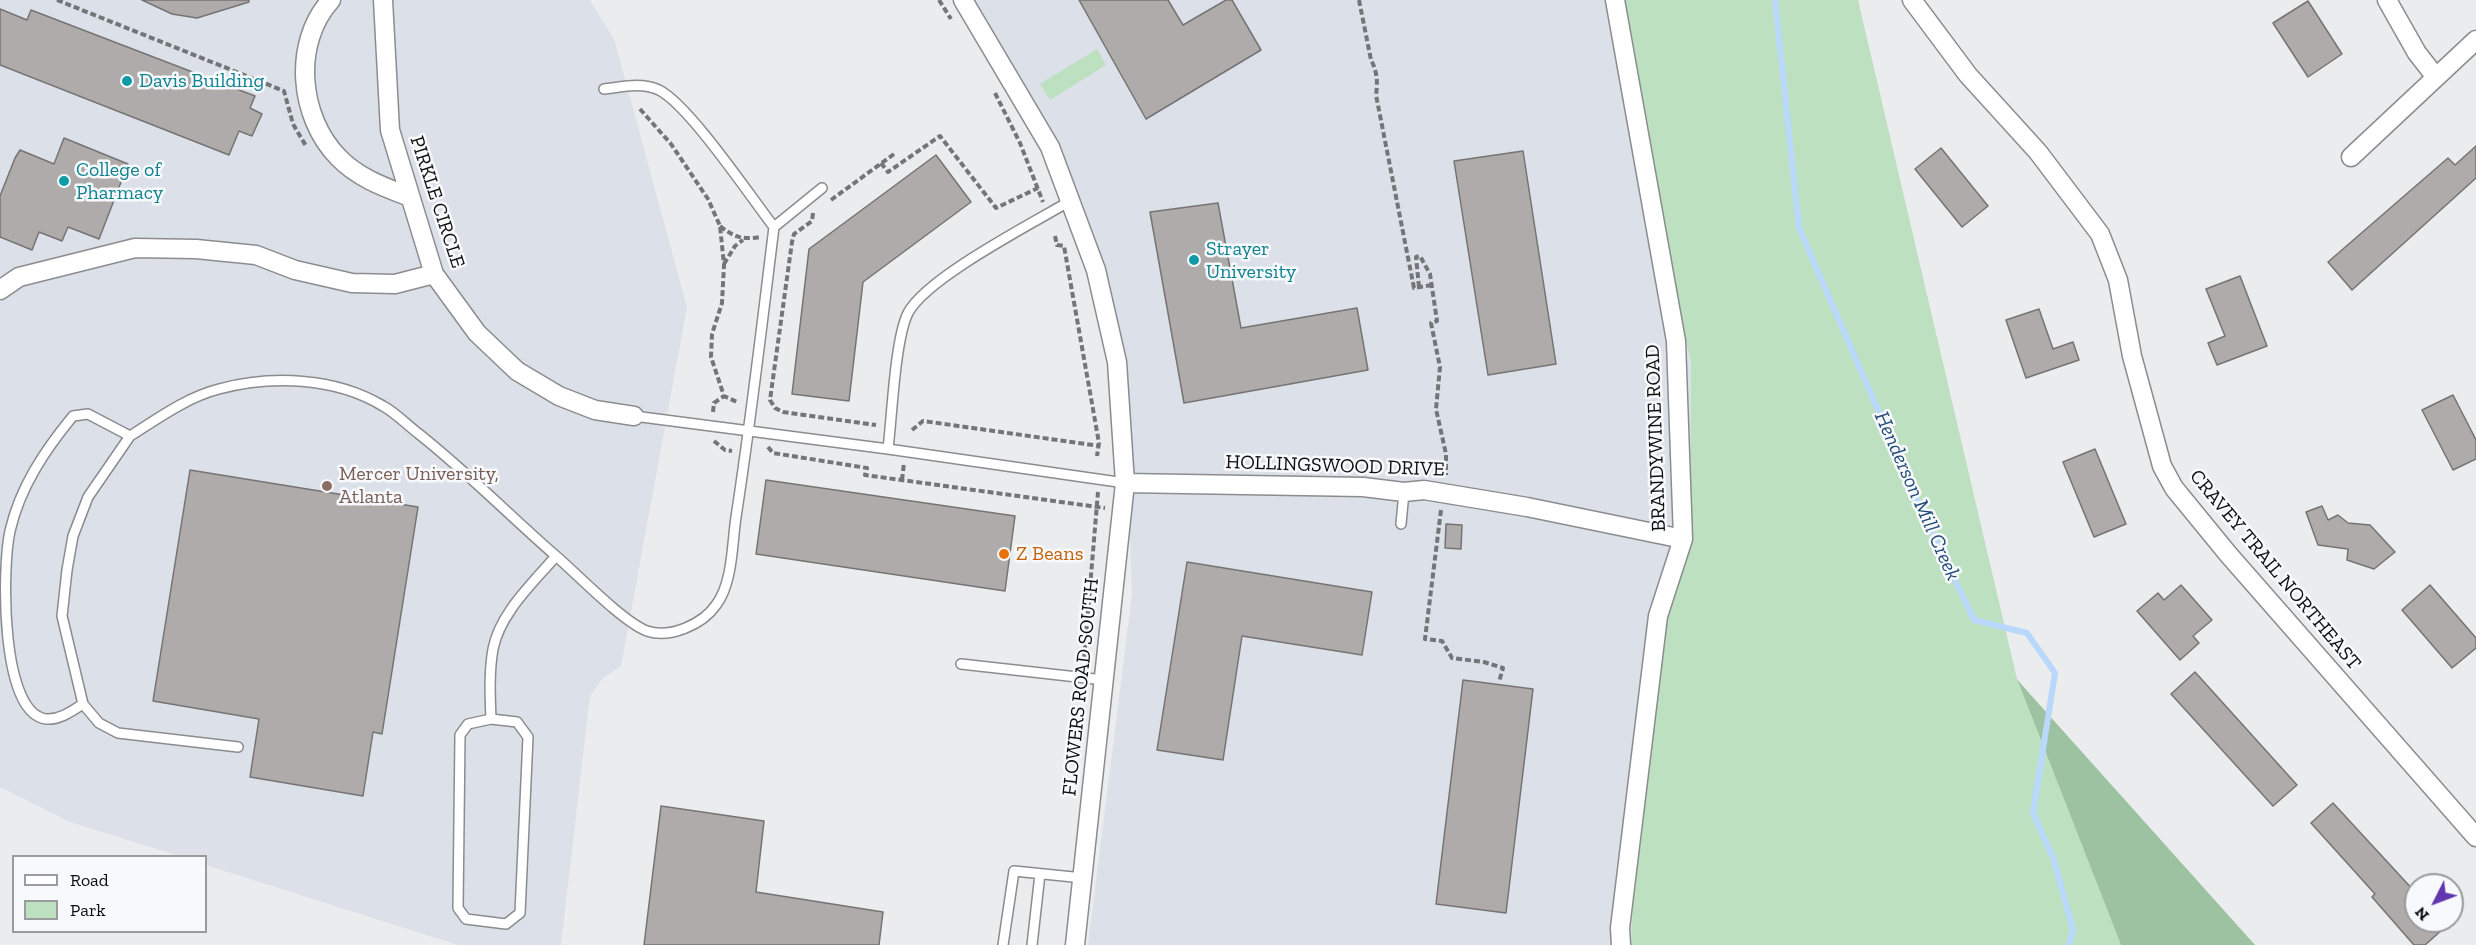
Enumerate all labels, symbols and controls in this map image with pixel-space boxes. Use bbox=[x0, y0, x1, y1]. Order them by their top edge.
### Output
place label: Davis Building bbox=[139, 69, 265, 93]
marker: Davis Building bbox=[120, 74, 134, 88]
street label: PIRKLE CIRCLE bbox=[404, 133, 470, 271]
place label: College of Pharmacy bbox=[76, 158, 163, 205]
marker: College of Pharmacy bbox=[57, 174, 71, 188]
place label: Strayer University bbox=[1206, 237, 1296, 284]
marker: Strayer University bbox=[1187, 253, 1201, 267]
street label: BRANDYWINE ROAD bbox=[1641, 344, 1671, 532]
water label: Henderson Mill Creek bbox=[1868, 408, 1966, 584]
street label: HOLLINGSWOOD DRIVE bbox=[1225, 450, 1445, 482]
place label: Mercer University, Atlanta bbox=[339, 462, 499, 509]
street label: CRAVEY TRAIL NORTHEAST bbox=[2184, 465, 2366, 675]
marker: Mercer University, Atlanta bbox=[320, 479, 334, 493]
place label: Z Beans bbox=[1016, 542, 1083, 566]
marker: Z Beans bbox=[997, 547, 1011, 561]
street label: FLOWERS ROAD SOUTH bbox=[1058, 577, 1104, 797]
legend bbox=[12, 855, 207, 933]
text: Road bbox=[70, 869, 109, 891]
north arrow bbox=[2404, 873, 2464, 933]
text: Park bbox=[70, 899, 106, 921]
text: N bbox=[2411, 903, 2433, 925]

